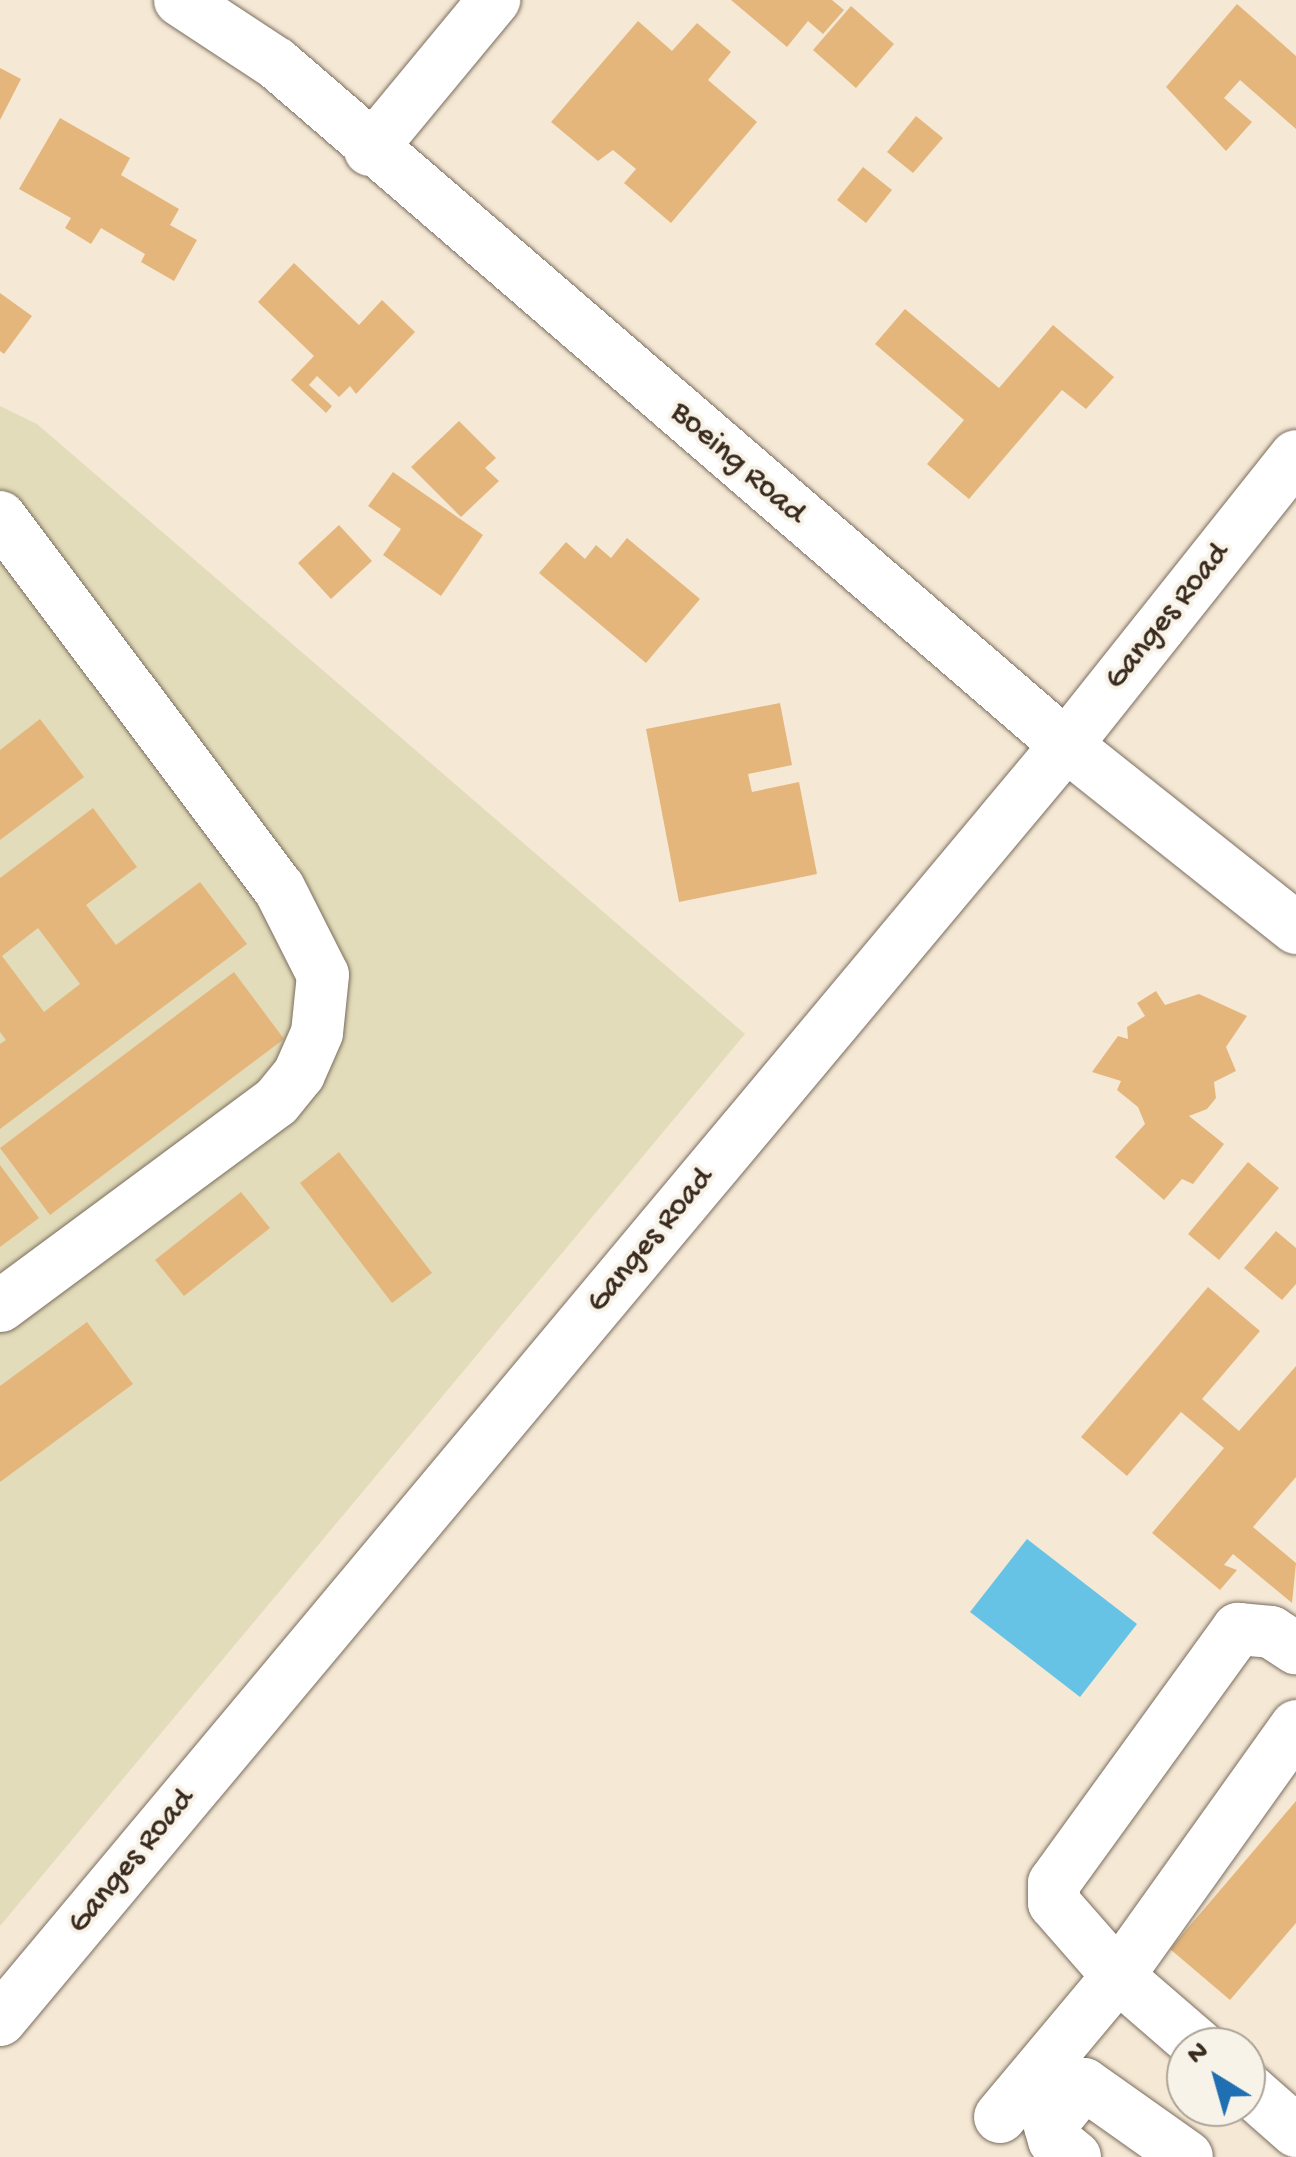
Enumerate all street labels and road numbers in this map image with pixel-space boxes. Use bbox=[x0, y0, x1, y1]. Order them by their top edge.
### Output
street label: Boeing Road bbox=[661, 395, 813, 533]
street label: Ganges Road bbox=[1097, 536, 1239, 698]
street label: Ganges Road bbox=[579, 1161, 723, 1321]
street label: Ganges Road bbox=[60, 1782, 204, 1942]

